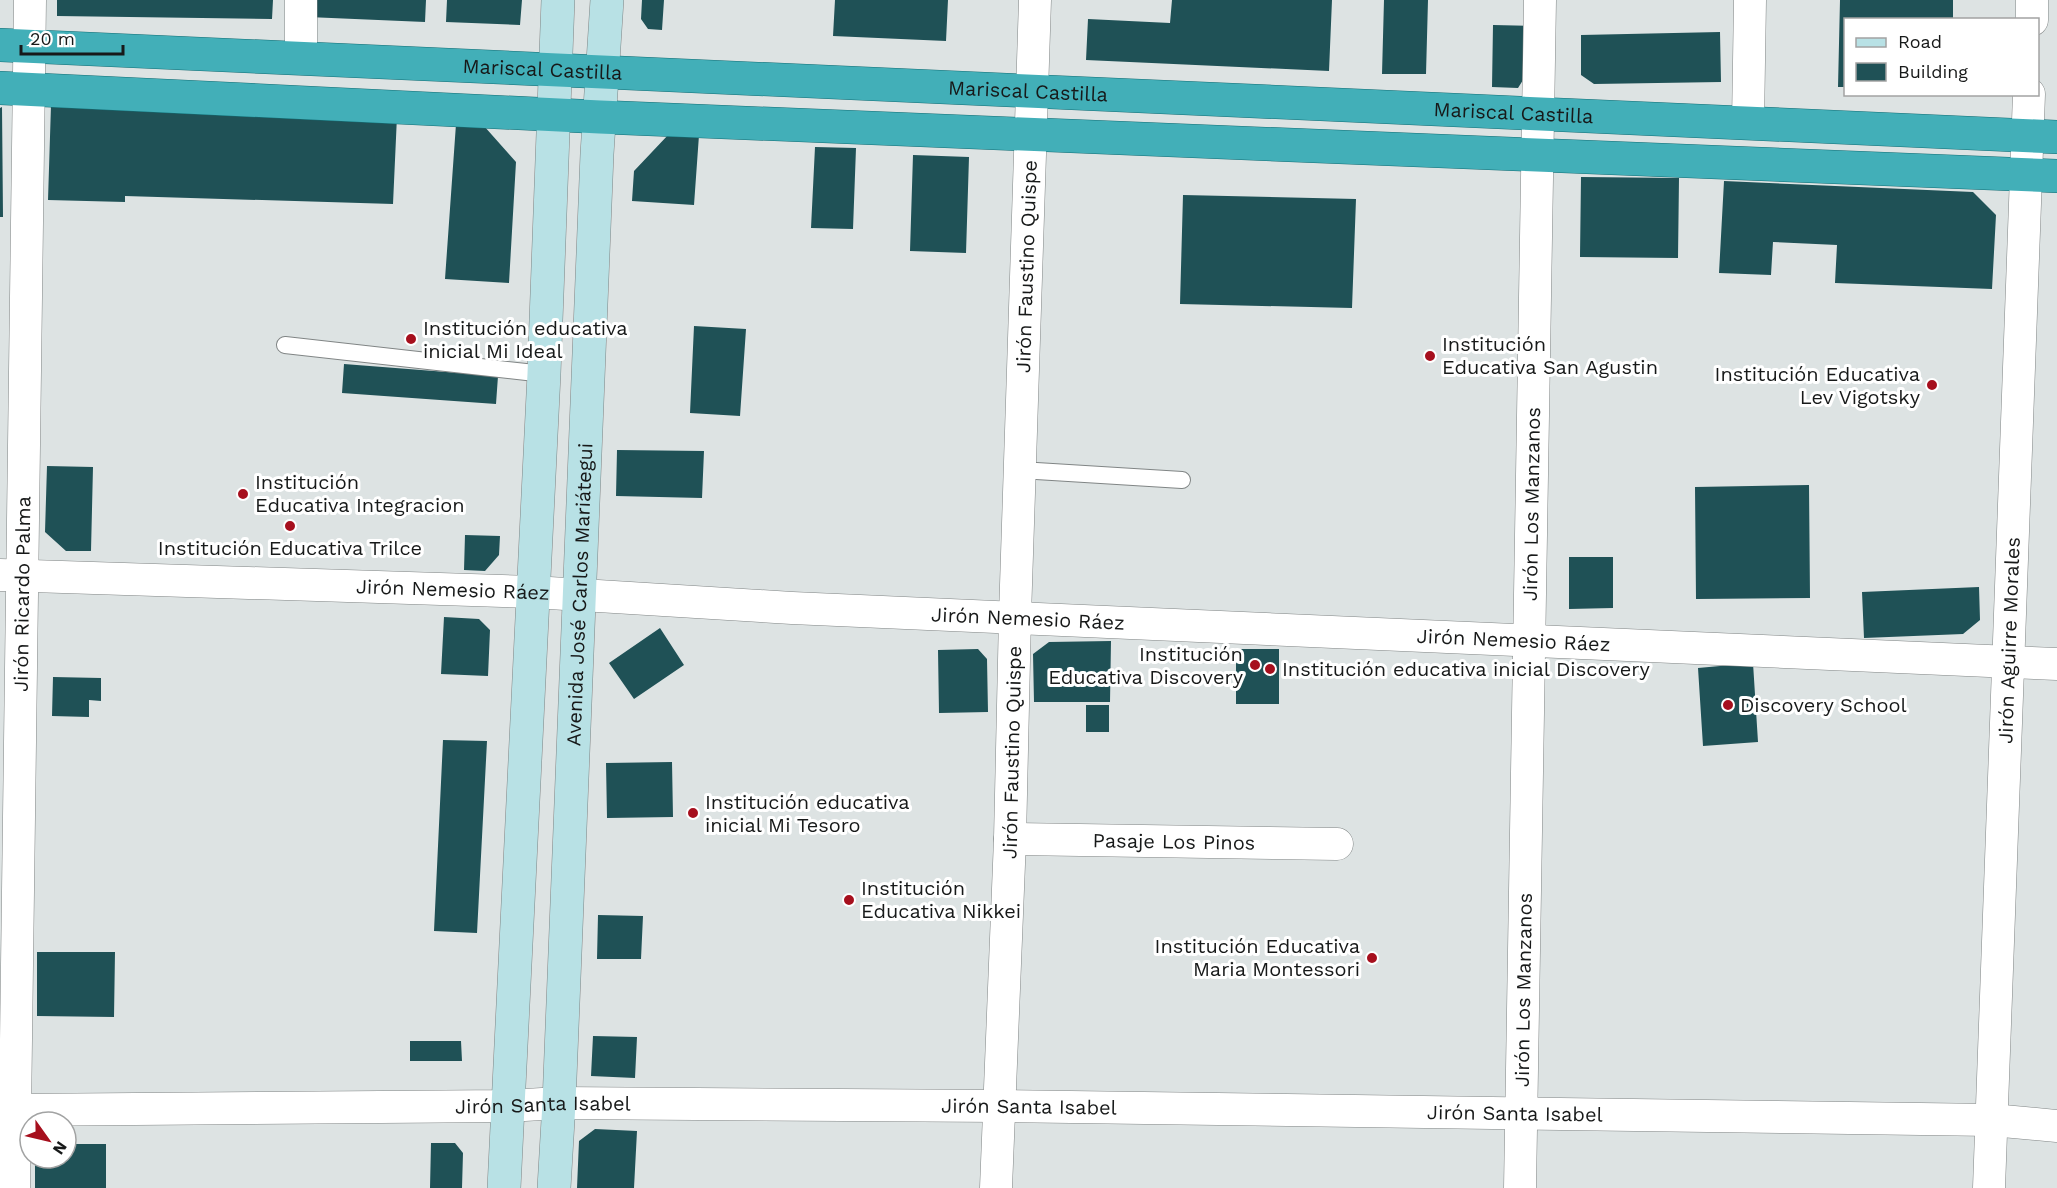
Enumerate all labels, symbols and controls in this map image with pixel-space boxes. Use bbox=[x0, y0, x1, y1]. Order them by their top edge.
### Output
scale bar bbox=[21, 18, 123, 56]
legend bbox=[1844, 18, 2039, 96]
text: 20 m bbox=[30, 28, 75, 49]
text: Road bbox=[1898, 31, 1942, 52]
street label: Mariscal Castilla bbox=[462, 54, 623, 85]
text: Building bbox=[1898, 61, 1968, 82]
street label: Mariscal Castilla bbox=[948, 75, 1108, 107]
street label: Mariscal Castilla bbox=[1433, 97, 1594, 128]
street label: Jirón Faustino Quispe bbox=[1011, 160, 1042, 373]
place label: Institución educativa inicial Mi Ideal bbox=[423, 316, 628, 363]
marker: Institución educativa inicial Mi Ideal bbox=[404, 332, 418, 346]
place label: Institución Educativa San Agustin bbox=[1442, 332, 1658, 379]
marker: Institución Educativa San Agustin bbox=[1423, 349, 1437, 363]
place label: Institución Educativa Lev Vigotsky bbox=[1715, 362, 1921, 409]
marker: Institución Educativa Lev Vigotsky bbox=[1925, 378, 1939, 392]
street label: Jirón Los Manzanos bbox=[1518, 407, 1545, 601]
street label: Avenida José Carlos Mariátegui bbox=[561, 442, 597, 747]
place label: Institución Educativa Integracion bbox=[255, 470, 465, 517]
marker: Institución Educativa Integracion bbox=[236, 487, 250, 501]
street label: Jirón Ricardo Palma bbox=[9, 496, 35, 692]
marker: Institución Educativa Trilce bbox=[283, 519, 297, 533]
place label: Institución Educativa Trilce bbox=[158, 536, 422, 560]
street label: Jirón Aguirre Morales bbox=[1993, 536, 2025, 744]
street label: Jirón Nemesio Ráez bbox=[355, 574, 550, 605]
street label: Jirón Nemesio Ráez bbox=[931, 602, 1125, 635]
street label: Jirón Nemesio Ráez bbox=[1416, 624, 1611, 656]
place label: Institución Educativa Discovery bbox=[1048, 642, 1244, 689]
street label: Jirón Faustino Quispe bbox=[997, 645, 1026, 859]
place label: Institución educativa inicial Discovery bbox=[1282, 657, 1651, 681]
marker: Institución Educativa Discovery bbox=[1248, 658, 1262, 672]
marker: Institución educativa inicial Discovery bbox=[1263, 662, 1277, 676]
place label: Discovery School bbox=[1740, 693, 1907, 717]
marker: Discovery School bbox=[1721, 698, 1735, 712]
place label: Institución educativa inicial Mi Tesoro bbox=[705, 790, 910, 837]
marker: Institución educativa inicial Mi Tesoro bbox=[686, 806, 700, 820]
street label: Pasaje Los Pinos bbox=[1092, 828, 1255, 855]
place label: Institución Educativa Nikkei bbox=[861, 876, 1021, 923]
marker: Institución Educativa Nikkei bbox=[842, 893, 856, 907]
street label: Jirón Los Manzanos bbox=[1510, 893, 1537, 1087]
place label: Institución Educativa Maria Montessori bbox=[1155, 934, 1360, 981]
marker: Institución Educativa Maria Montessori bbox=[1365, 951, 1379, 965]
street label: Jirón Santa Isabel bbox=[455, 1091, 631, 1118]
street label: Jirón Santa Isabel bbox=[941, 1094, 1117, 1120]
street label: Jirón Santa Isabel bbox=[1427, 1100, 1603, 1126]
north arrow bbox=[18, 1110, 78, 1170]
text: N bbox=[49, 1138, 71, 1158]

